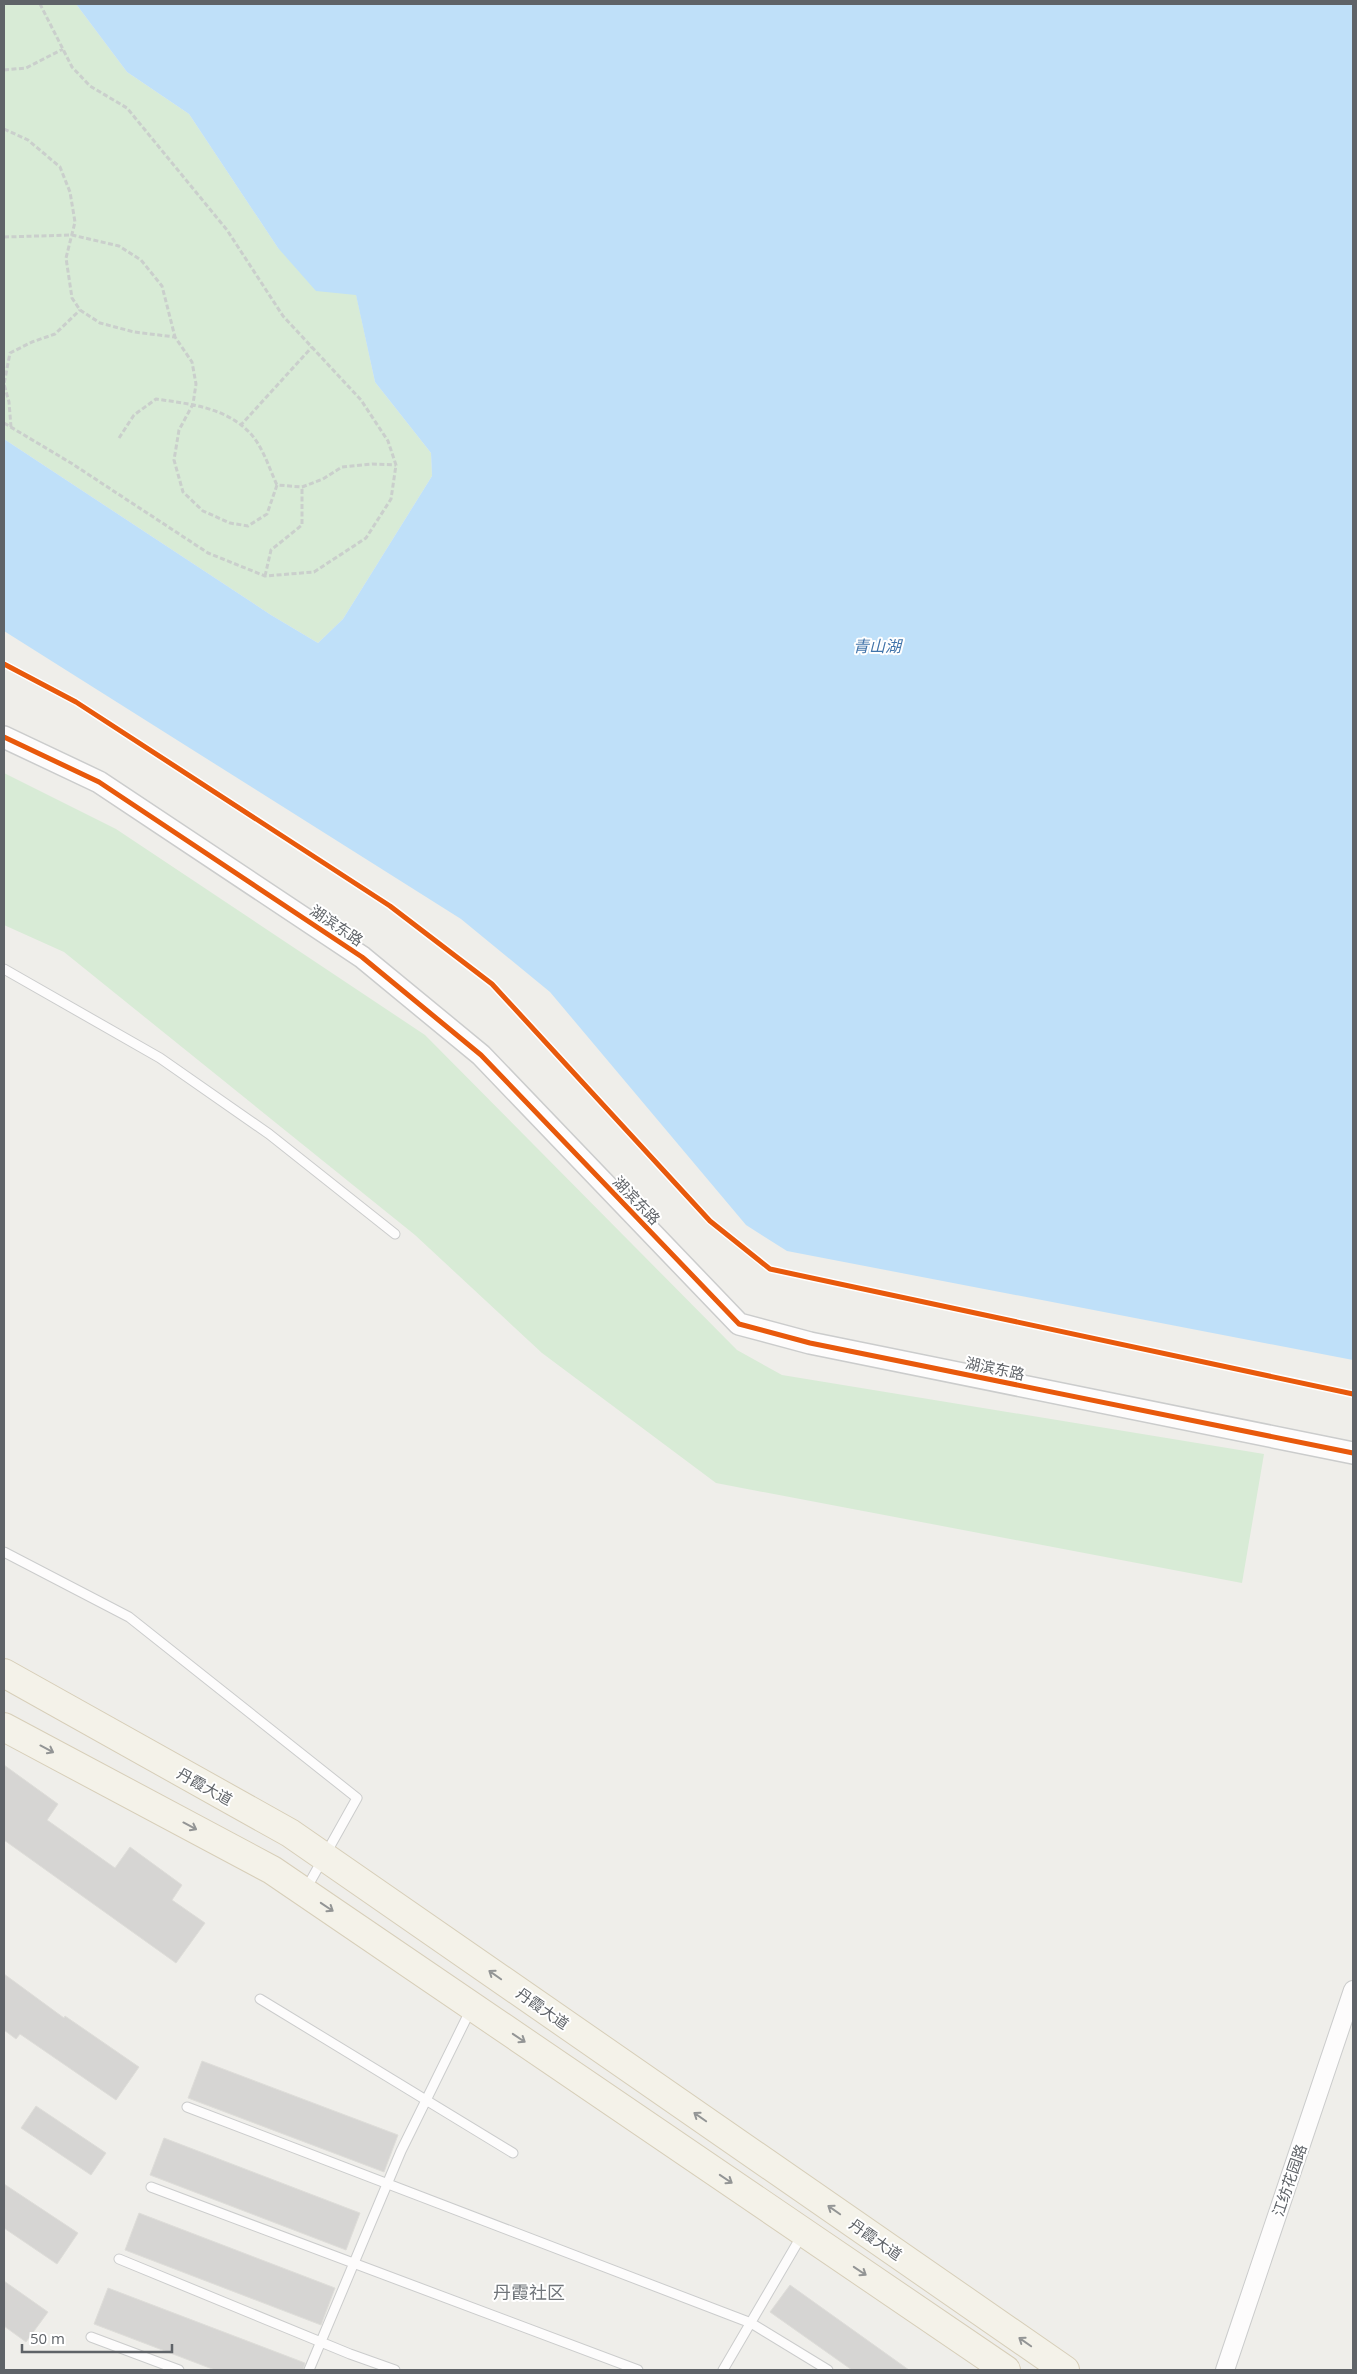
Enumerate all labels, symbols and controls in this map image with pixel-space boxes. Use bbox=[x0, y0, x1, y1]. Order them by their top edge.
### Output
water label: 青山湖 bbox=[853, 635, 904, 657]
street label: 湖滨东路 bbox=[307, 900, 367, 950]
street label: 湖滨东路 bbox=[609, 1171, 665, 1229]
street label: 湖滨东路 bbox=[964, 1352, 1026, 1384]
one-way arrow bbox=[39, 1745, 53, 1755]
street label: 丹霞大道 bbox=[174, 1763, 236, 1809]
one-way arrow bbox=[182, 1822, 197, 1831]
one-way arrow bbox=[320, 1902, 334, 1912]
one-way arrow bbox=[488, 1970, 502, 1980]
street label: 丹霞大道 bbox=[513, 1983, 573, 2033]
one-way arrow bbox=[512, 2033, 526, 2043]
one-way arrow bbox=[694, 2112, 708, 2122]
street label: 江纺花园路 bbox=[1267, 2141, 1311, 2219]
one-way arrow bbox=[718, 2174, 732, 2184]
one-way arrow bbox=[827, 2205, 841, 2215]
street label: 丹霞大道 bbox=[846, 2214, 906, 2264]
one-way arrow bbox=[853, 2266, 867, 2276]
district label: 丹霞社区 bbox=[493, 2280, 565, 2304]
scale bar bbox=[22, 2322, 172, 2354]
text: 50 m bbox=[30, 2328, 65, 2348]
one-way arrow bbox=[1018, 2337, 1032, 2347]

